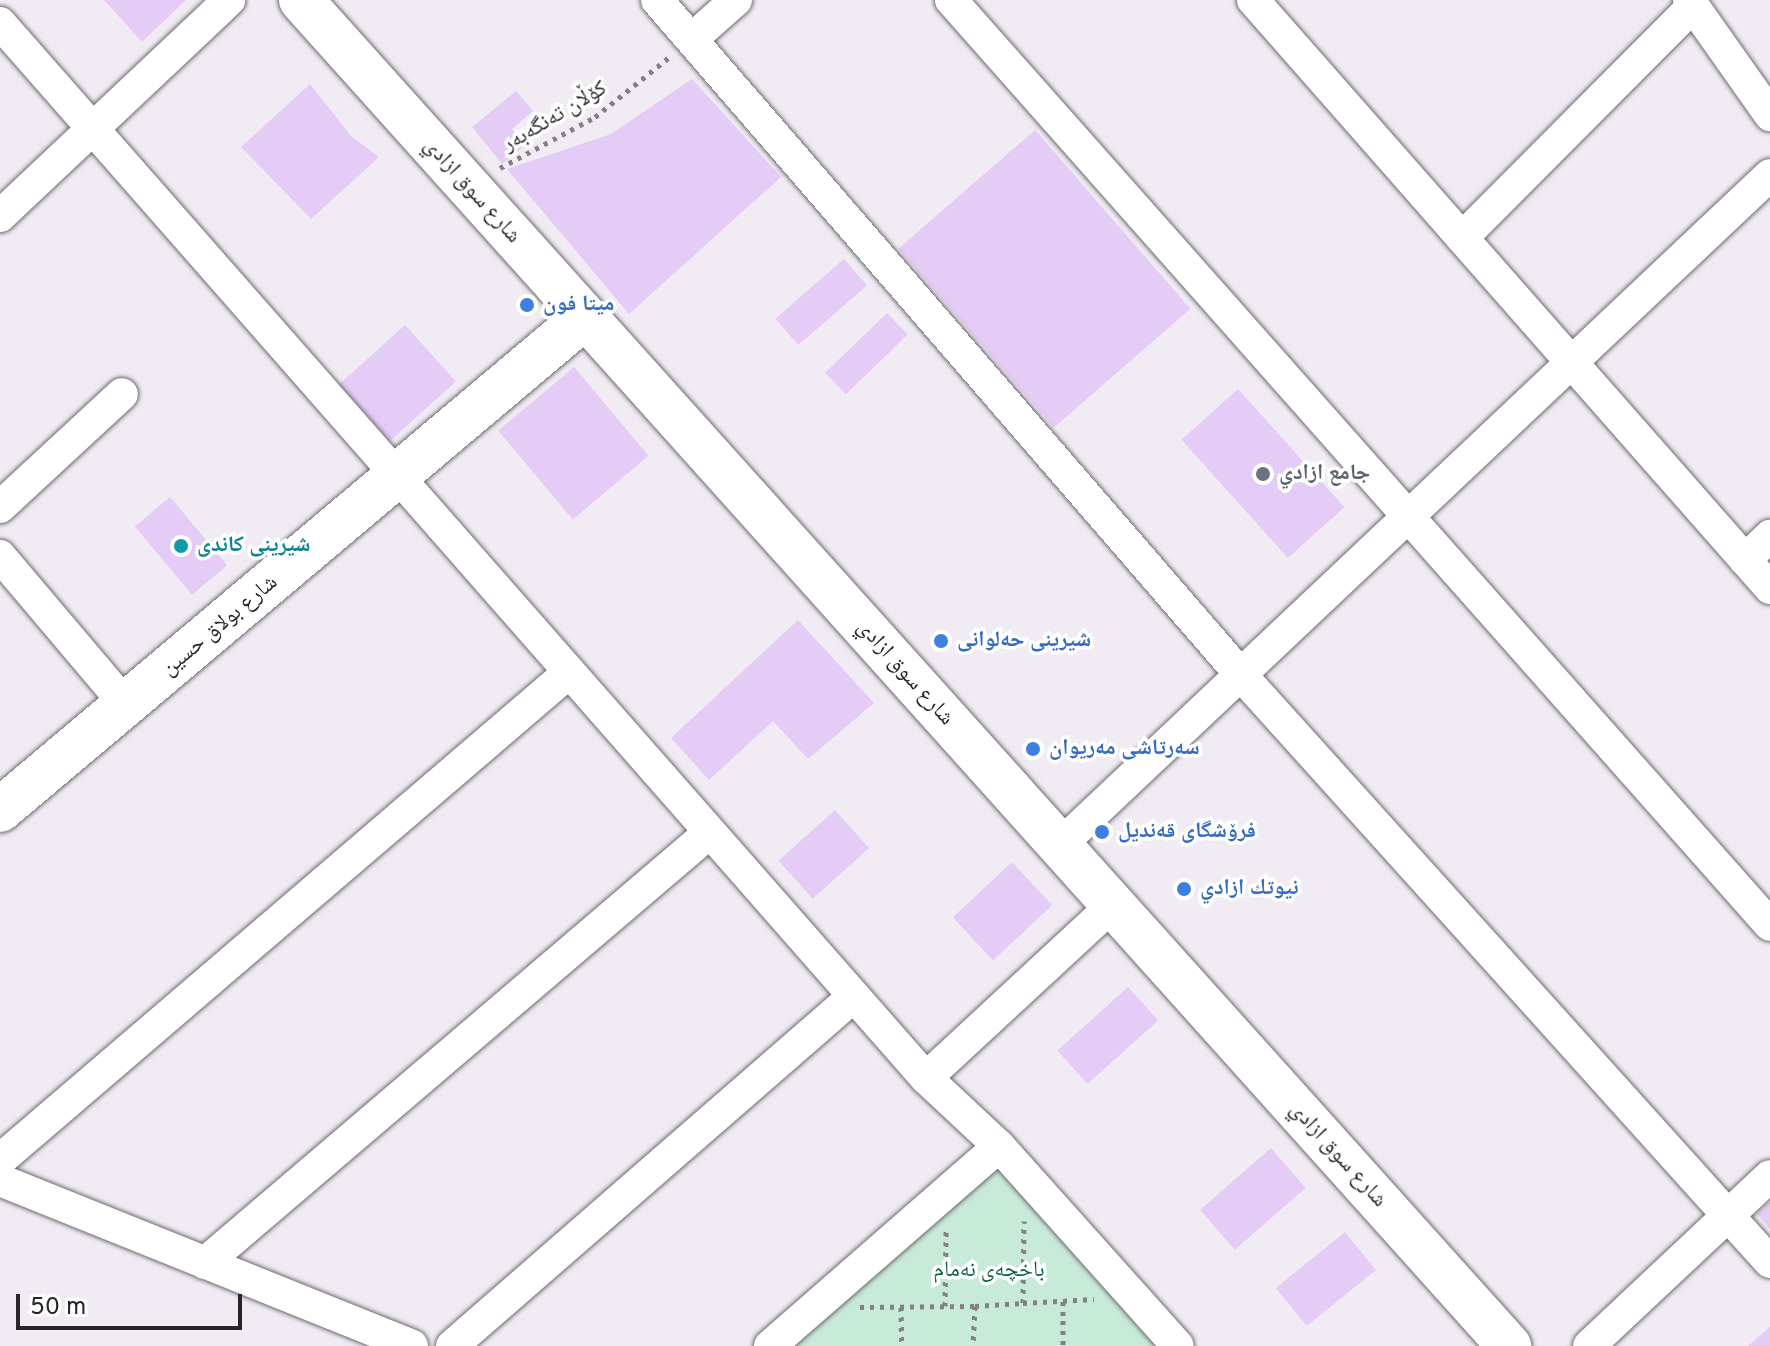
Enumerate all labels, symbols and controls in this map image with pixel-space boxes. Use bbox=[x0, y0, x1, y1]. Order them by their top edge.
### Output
street label: کۆڵان تەنگەبەر bbox=[498, 76, 612, 158]
street label: شارع سوق ازادي bbox=[418, 133, 526, 249]
place label: ميتا فون bbox=[543, 292, 614, 318]
marker: ميتا فون bbox=[518, 296, 536, 314]
place label: جامع ازادي bbox=[1279, 461, 1370, 487]
marker: جامع ازادي bbox=[1254, 465, 1272, 483]
place label: شیرینی کاندی bbox=[197, 533, 310, 559]
marker: شیرینی کاندی bbox=[172, 537, 190, 555]
street label: شارع بولاق حسين bbox=[157, 570, 283, 682]
street label: شارع سوق ازادي bbox=[851, 615, 959, 731]
place label: شیرینی حەلوانی bbox=[957, 628, 1091, 654]
marker: شیرینی حەلوانی bbox=[932, 632, 950, 650]
place label: سەرتاشی مەریوان bbox=[1049, 736, 1200, 762]
marker: سەرتاشی مەریوان bbox=[1024, 740, 1042, 758]
place label: فرۆشگای قەندیل bbox=[1118, 819, 1256, 845]
marker: فرۆشگای قەندیل bbox=[1093, 823, 1111, 841]
place label: نيوتك ازادي bbox=[1200, 876, 1298, 902]
marker: نيوتك ازادي bbox=[1175, 880, 1193, 898]
street label: شارع سوق ازادي bbox=[1284, 1097, 1392, 1213]
park label: باخچەی نەمام bbox=[933, 1258, 1045, 1284]
scale bar bbox=[20, 1278, 246, 1328]
text: 50 m bbox=[30, 1293, 86, 1323]

